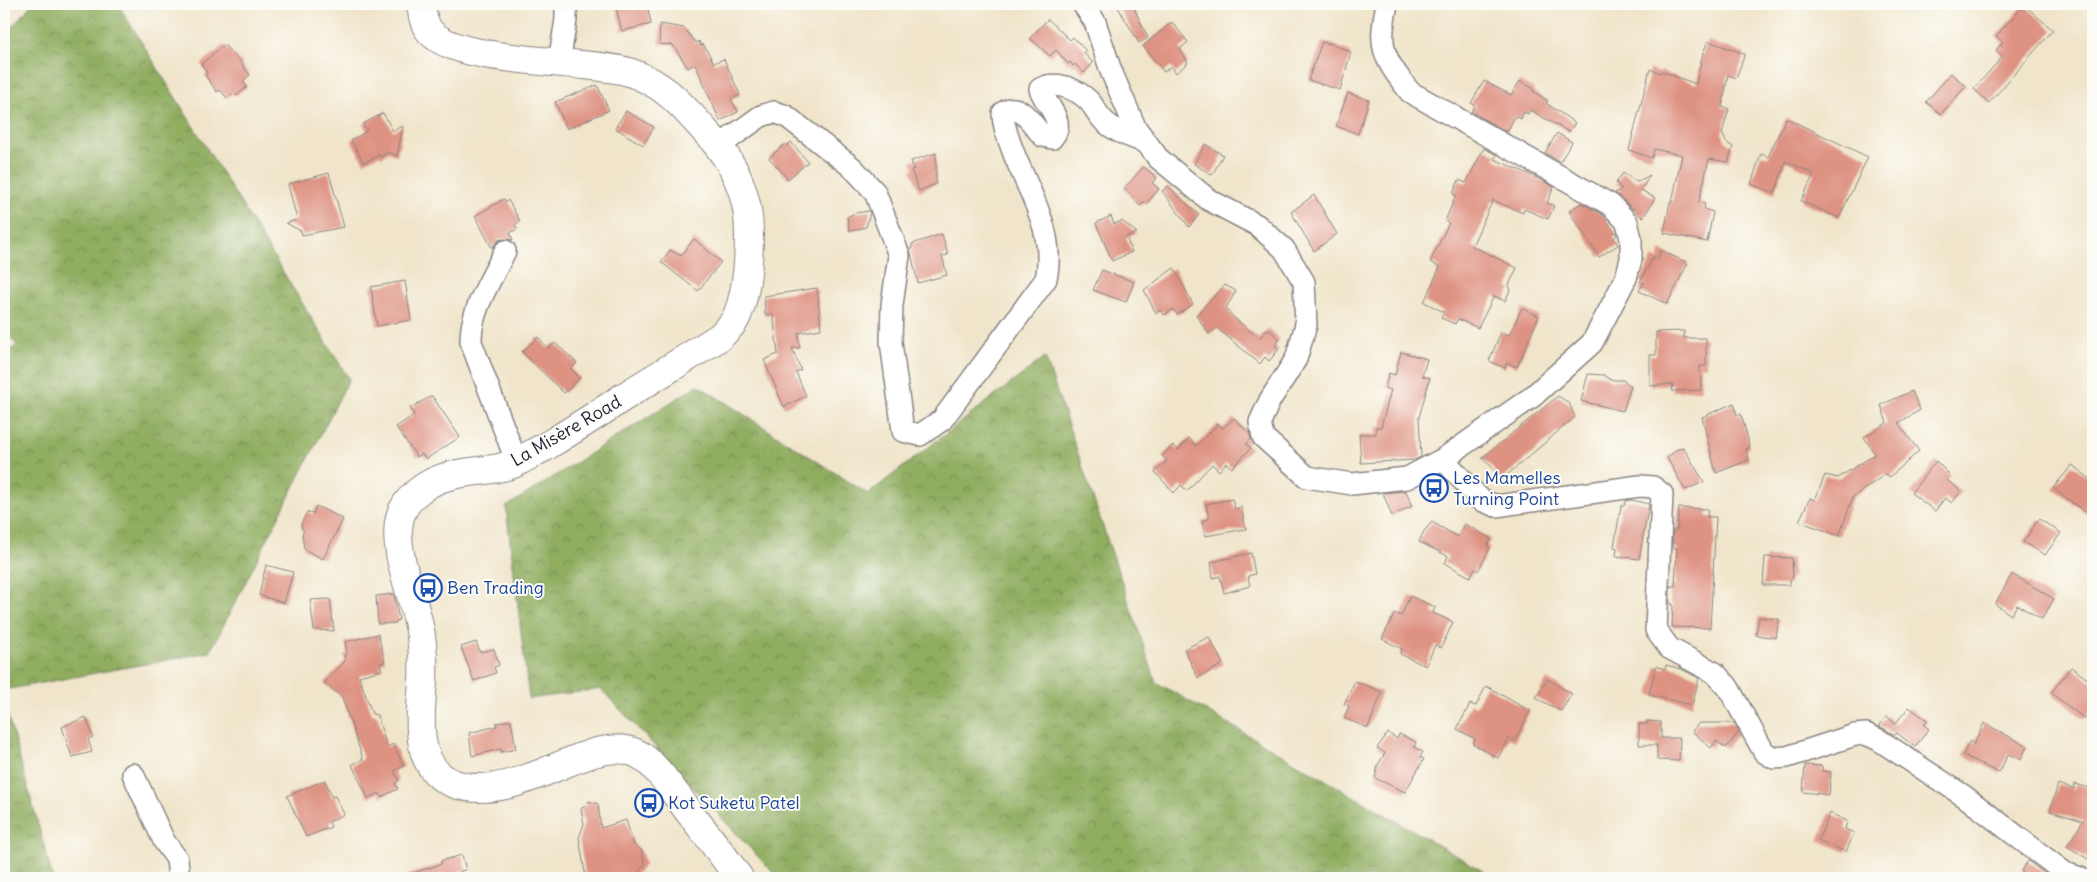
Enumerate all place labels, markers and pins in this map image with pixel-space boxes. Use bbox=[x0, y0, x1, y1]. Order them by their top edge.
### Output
place label: Les Mamelles Turning Point bbox=[1453, 466, 1561, 510]
bus stop icon: Les Mamelles Turning Point bbox=[1419, 473, 1449, 503]
bus stop icon: Ben Trading bbox=[413, 573, 443, 603]
place label: Ben Trading bbox=[447, 576, 544, 599]
bus stop icon: Kot Suketu Patel bbox=[634, 788, 664, 818]
place label: Kot Suketu Patel bbox=[668, 791, 800, 814]

